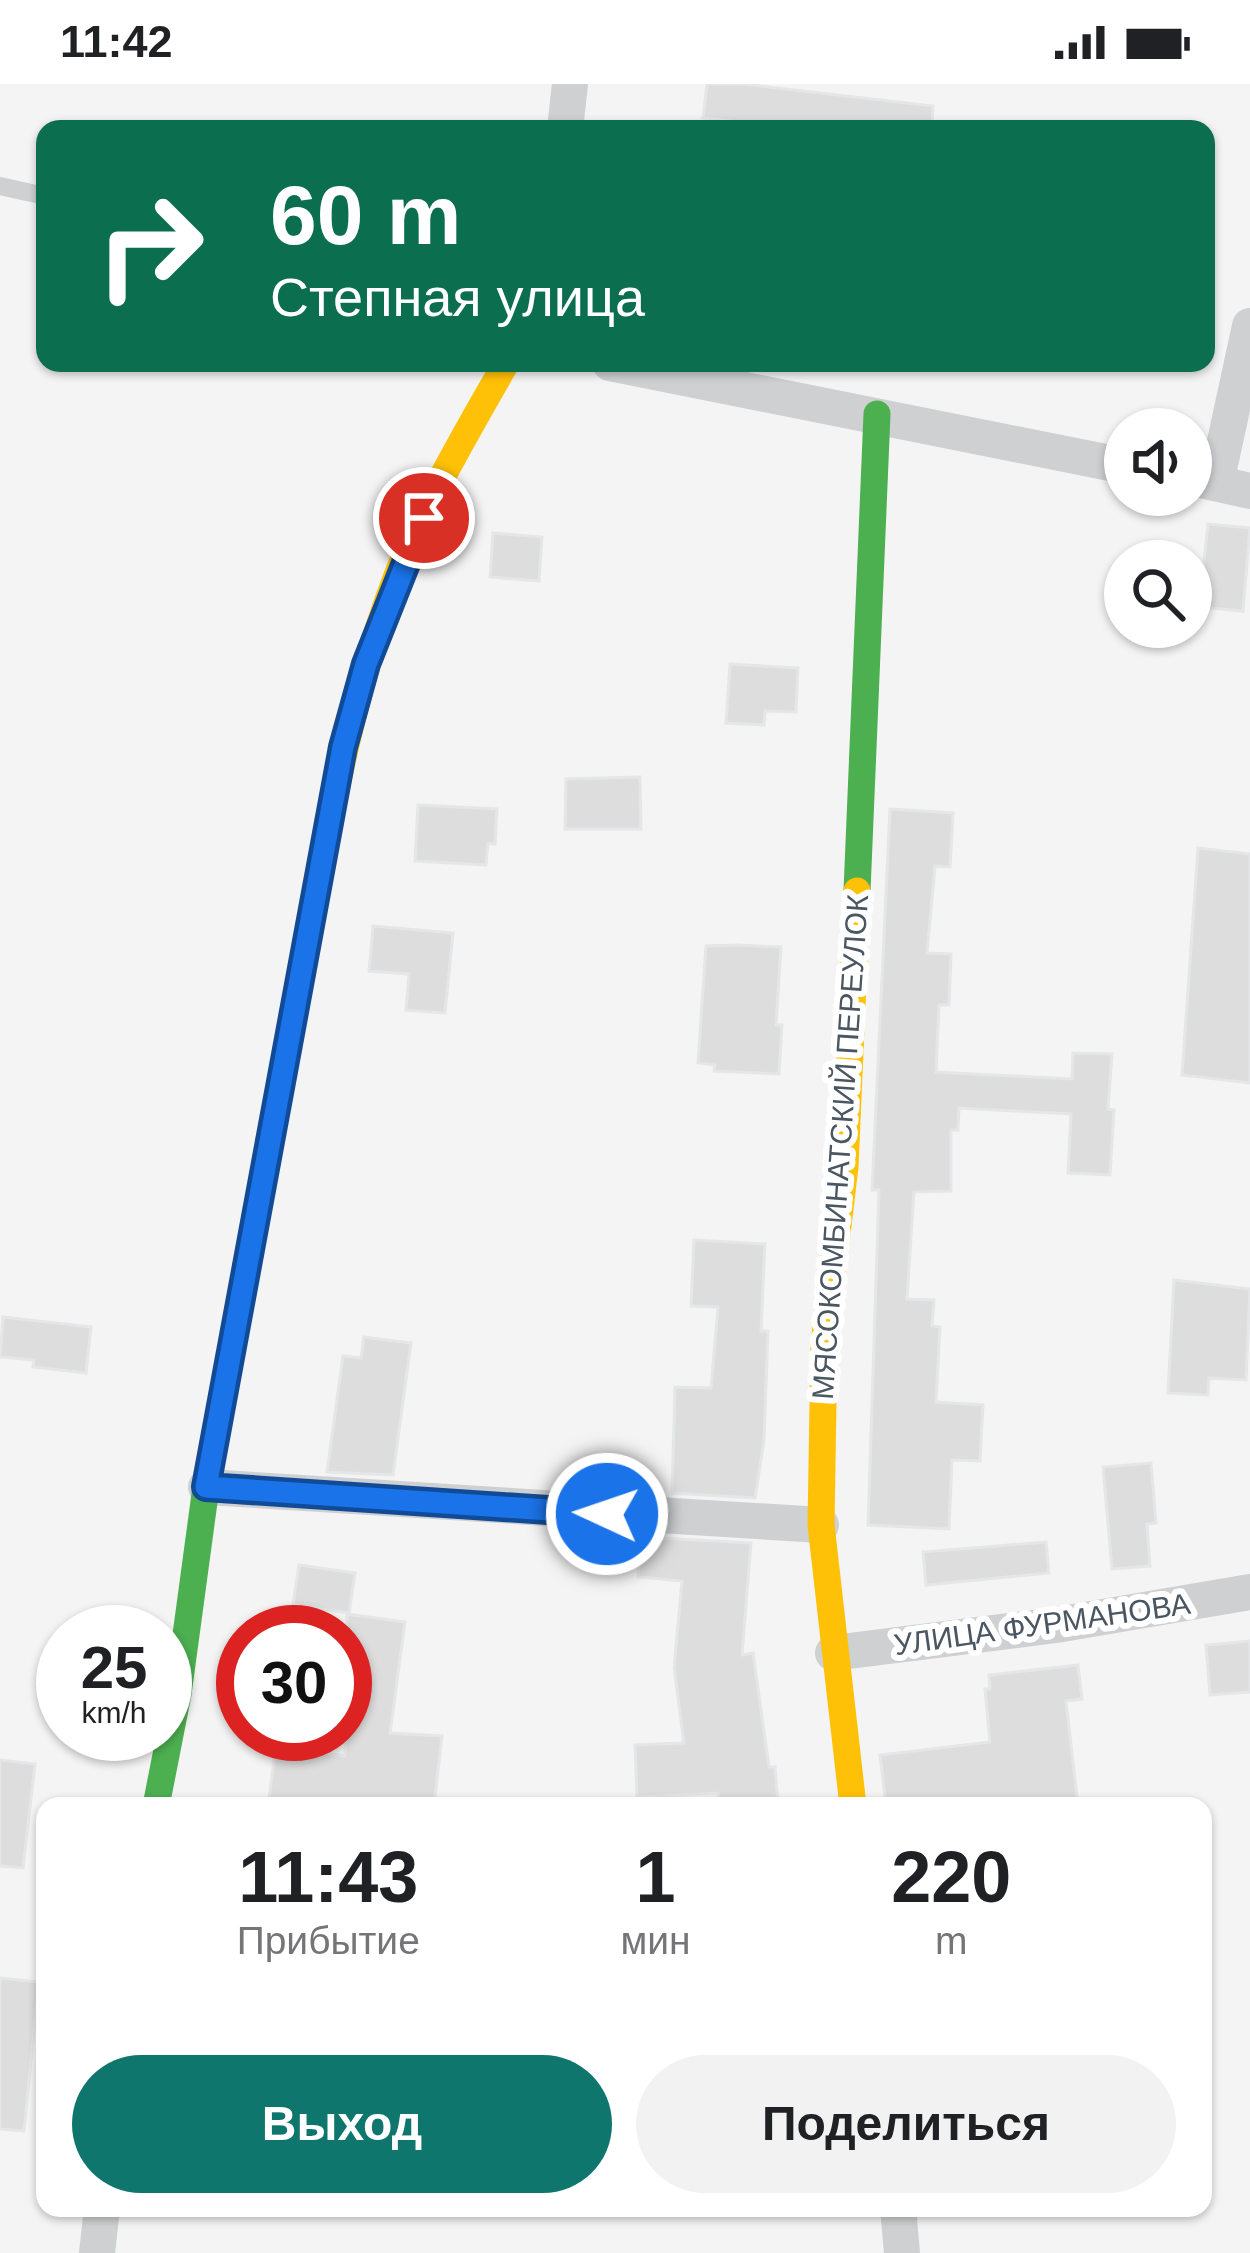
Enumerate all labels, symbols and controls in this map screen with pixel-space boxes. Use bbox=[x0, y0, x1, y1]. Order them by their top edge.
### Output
text: 11:42 bbox=[60, 16, 173, 67]
icon: right bbox=[72, 168, 228, 324]
text: 60 m bbox=[270, 168, 461, 262]
text: Степная улица bbox=[270, 267, 645, 327]
map controls bbox=[1104, 408, 1212, 648]
button: sound bbox=[1104, 408, 1212, 516]
pin bbox=[373, 467, 475, 569]
icon: arrive bbox=[391, 485, 457, 551]
button: search bbox=[1104, 540, 1212, 648]
street label: МЯСОКОМБИНАТСКИЙ ПЕРЕУЛОК bbox=[806, 893, 874, 1401]
position arrow bbox=[544, 1451, 670, 1577]
street label: УЛИЦА ФУРМАНОВА bbox=[892, 1587, 1192, 1661]
speed limit sign: 30 bbox=[216, 1605, 372, 1761]
text: 25 bbox=[81, 1634, 147, 1701]
text: km/h bbox=[81, 1696, 147, 1729]
text: 11:43 bbox=[238, 1837, 418, 1917]
text: 1 bbox=[636, 1837, 676, 1917]
text: 220 bbox=[891, 1837, 1011, 1917]
text: Прибытие bbox=[237, 1919, 420, 1962]
text: мин bbox=[620, 1919, 691, 1962]
text: m bbox=[935, 1919, 968, 1962]
button: Выход bbox=[72, 2055, 612, 2193]
button: Поделиться bbox=[636, 2055, 1176, 2193]

